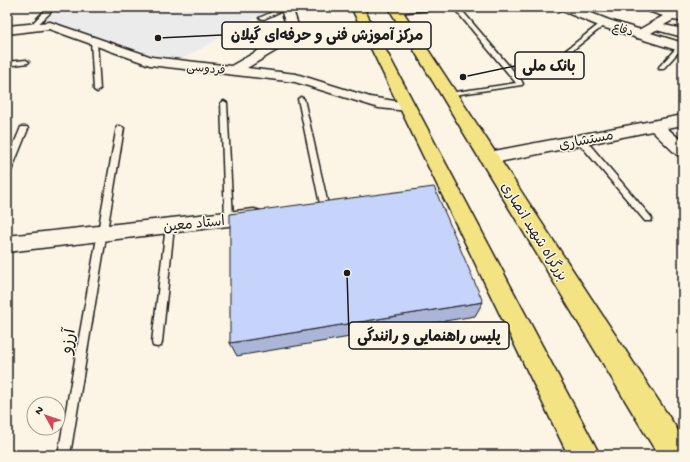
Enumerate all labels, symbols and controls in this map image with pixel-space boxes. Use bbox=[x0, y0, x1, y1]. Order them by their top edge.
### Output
street label: دفاع bbox=[610, 21, 635, 41]
callout: مرکز آموزش فنی و حرفه‌ای گیلان bbox=[222, 22, 431, 49]
text: مرکز آموزش فنی و حرفه‌ای گیلان bbox=[231, 25, 423, 46]
callout: بانک ملی bbox=[515, 52, 584, 79]
text: بانک ملی bbox=[522, 59, 576, 77]
street label: فردوسی bbox=[186, 61, 226, 79]
street label: مستشاری bbox=[558, 128, 615, 155]
street label: بزرگراه شهید انصاری bbox=[496, 179, 572, 285]
street label: استاد معین bbox=[163, 214, 226, 237]
callout: پلیس راهنمایی و رانندگی bbox=[349, 322, 509, 349]
text: پلیس راهنمایی و رانندگی bbox=[357, 326, 501, 347]
street label: آرزو bbox=[57, 327, 82, 358]
north arrow bbox=[26, 396, 66, 436]
text: N bbox=[33, 404, 47, 417]

